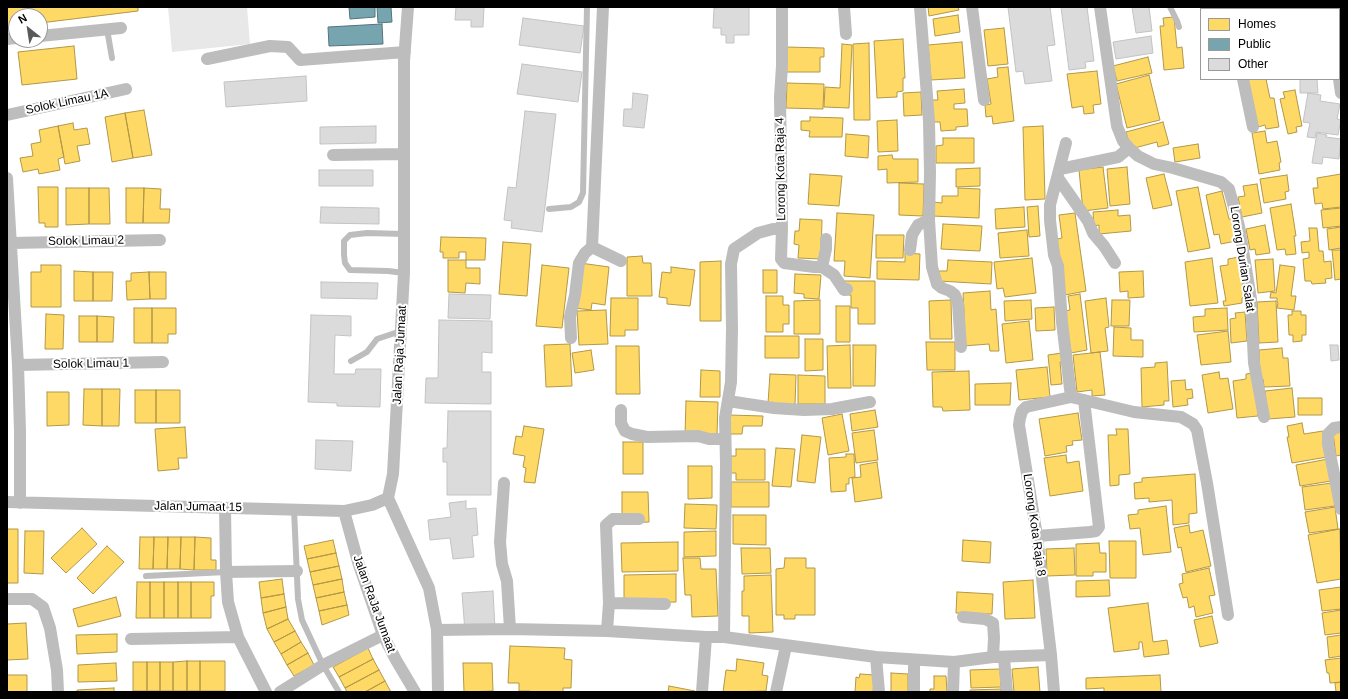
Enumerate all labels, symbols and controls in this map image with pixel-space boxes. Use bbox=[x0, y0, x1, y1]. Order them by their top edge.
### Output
north arrow bbox=[8, 8, 48, 48]
legend bbox=[1200, 8, 1340, 80]
text: N bbox=[16, 11, 29, 26]
text: Homes bbox=[1238, 17, 1276, 31]
text: Public bbox=[1238, 37, 1271, 51]
text: Other bbox=[1238, 57, 1268, 71]
street label: Solok Limau 1A bbox=[24, 86, 110, 118]
street label: Lorong Kota Raja 4 bbox=[773, 117, 789, 221]
street label: Lorong Durian Salat bbox=[1227, 205, 1257, 313]
street label: Solok Limau 2 bbox=[48, 233, 124, 249]
street label: Jalan Raja Jumaat bbox=[390, 305, 410, 405]
street label: Solok Limau 1 bbox=[53, 356, 129, 372]
street label: Lorong Kota Raja 8 bbox=[1020, 473, 1048, 577]
street label: Jalan Jumaat 15 bbox=[154, 499, 242, 515]
street label: Jalan RaJa Jumaat bbox=[350, 553, 398, 655]

